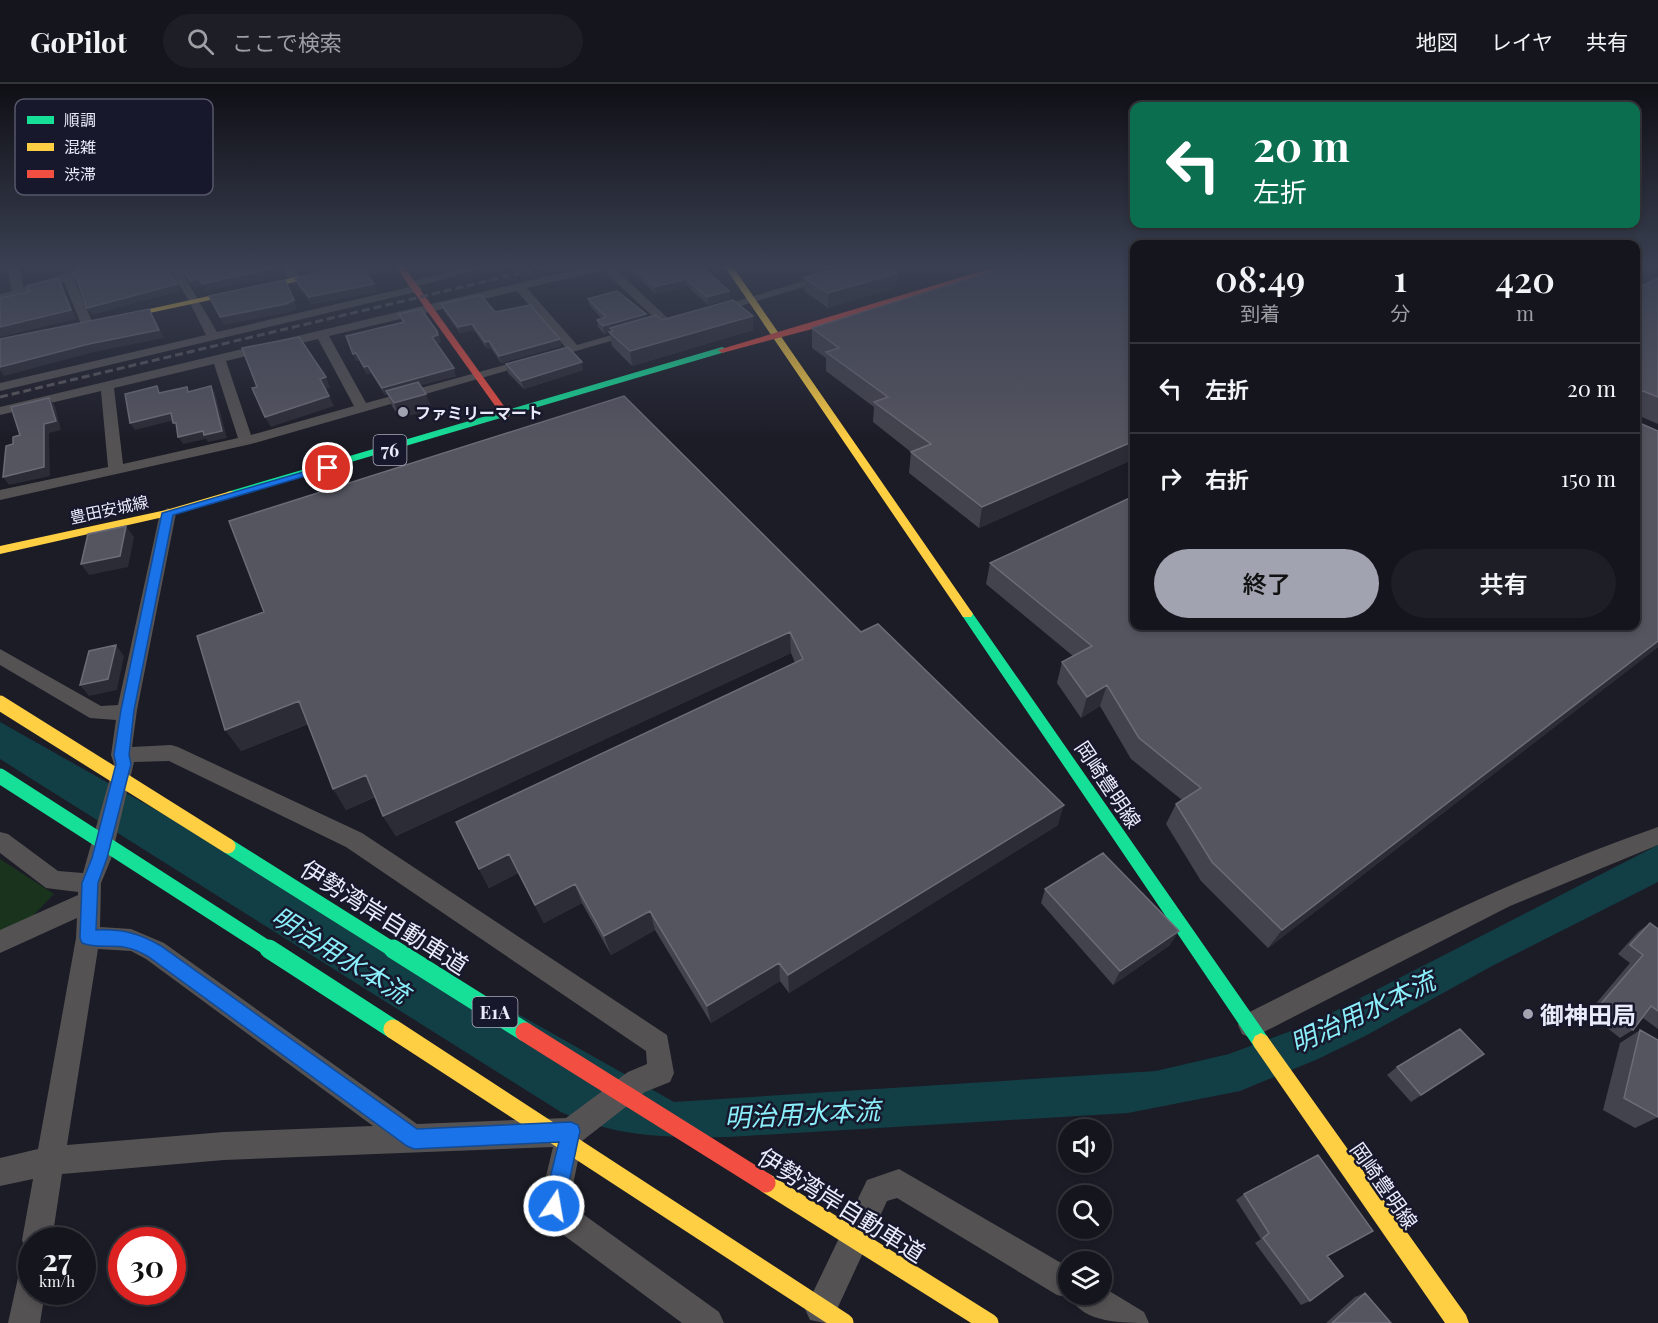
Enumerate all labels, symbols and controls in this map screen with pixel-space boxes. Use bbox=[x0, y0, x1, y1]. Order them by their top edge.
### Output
search box bbox=[163, 14, 583, 68]
text: GoPilot bbox=[30, 23, 127, 60]
icon: search bbox=[184, 25, 217, 58]
text: ここで検索 bbox=[232, 27, 342, 57]
text: 地図 bbox=[1416, 27, 1458, 55]
text: レイヤ bbox=[1491, 27, 1553, 55]
text: 共有 bbox=[1586, 27, 1628, 55]
legend bbox=[15, 99, 213, 195]
text: 順調 bbox=[64, 109, 96, 130]
text: 20 m bbox=[1253, 117, 1350, 173]
icon: left bbox=[1154, 126, 1232, 204]
text: 混雑 bbox=[64, 136, 96, 157]
text: 渋滞 bbox=[64, 163, 96, 184]
text: 左折 bbox=[1253, 173, 1307, 209]
text: 08:49 bbox=[1215, 253, 1305, 301]
text: 1 bbox=[1394, 253, 1407, 301]
text: 420 bbox=[1495, 254, 1555, 302]
text: 到着 bbox=[1240, 299, 1280, 326]
text: 分 bbox=[1390, 299, 1410, 326]
text: m bbox=[1516, 299, 1534, 326]
icon: left bbox=[1154, 372, 1187, 405]
text: 20 m bbox=[1567, 373, 1616, 403]
text: 左折 bbox=[1205, 374, 1249, 404]
place label: ファミリーマート bbox=[415, 402, 543, 423]
marker: ファミリーマート bbox=[396, 405, 410, 419]
road number: 76 bbox=[374, 435, 406, 465]
pin bbox=[302, 442, 353, 493]
icon: arrive bbox=[311, 451, 344, 484]
icon: right bbox=[1154, 462, 1187, 495]
text: 150 m bbox=[1561, 463, 1616, 493]
text: 右折 bbox=[1205, 464, 1249, 494]
street label: 豊田安城線 bbox=[68, 490, 150, 528]
button: 終了 bbox=[1154, 549, 1379, 618]
button: 共有 bbox=[1391, 549, 1616, 618]
street label: 岡崎豊明線 bbox=[1070, 735, 1148, 833]
street label: 伊勢湾岸自動車道 bbox=[295, 852, 475, 980]
water label: 明治用水本流 bbox=[266, 898, 420, 1012]
water label: 明治用水本流 bbox=[1284, 960, 1444, 1060]
road number: E1A bbox=[472, 997, 518, 1027]
place label: 御神田局 bbox=[1540, 998, 1636, 1030]
marker: 御神田局 bbox=[1521, 1007, 1535, 1021]
water label: 明治用水本流 bbox=[723, 1091, 885, 1135]
map controls bbox=[1058, 1119, 1112, 1305]
button: sound bbox=[1058, 1119, 1112, 1173]
street label: 岡崎豊明線 bbox=[1345, 1136, 1425, 1234]
street label: 伊勢湾岸自動車道 bbox=[752, 1140, 932, 1268]
position arrow bbox=[522, 1174, 586, 1238]
button: search bbox=[1058, 1185, 1112, 1239]
speed limit sign: 30 bbox=[108, 1227, 186, 1305]
text: 27 bbox=[42, 1239, 72, 1279]
button: layers bbox=[1058, 1251, 1112, 1305]
text: km/h bbox=[39, 1271, 75, 1291]

